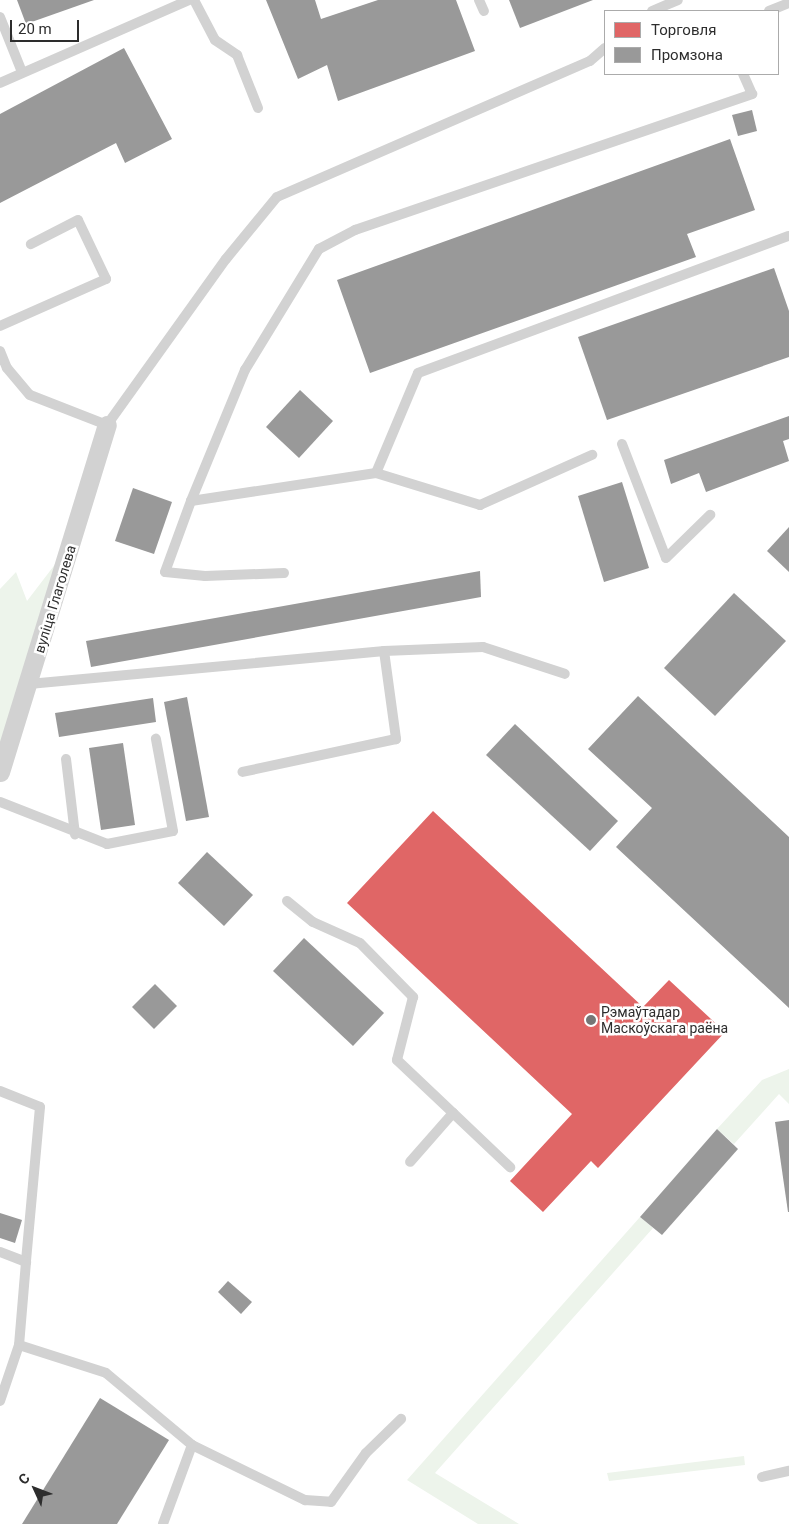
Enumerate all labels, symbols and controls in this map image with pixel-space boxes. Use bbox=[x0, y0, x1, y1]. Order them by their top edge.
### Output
scale bar bbox=[12, 10, 81, 42]
legend bbox=[604, 10, 779, 75]
text: 20 m bbox=[18, 20, 52, 38]
text: Торговля bbox=[651, 21, 716, 39]
text: Промзона bbox=[651, 46, 723, 64]
street label: вуліца Глаголева bbox=[31, 543, 79, 655]
place label: Рэмаўтадар Маскоўскага раёна bbox=[601, 1004, 728, 1036]
marker: Рэмаўтадар Маскоўскага раёна bbox=[585, 1014, 597, 1026]
north arrow bbox=[10, 1464, 60, 1514]
text: С bbox=[15, 1470, 33, 1488]

